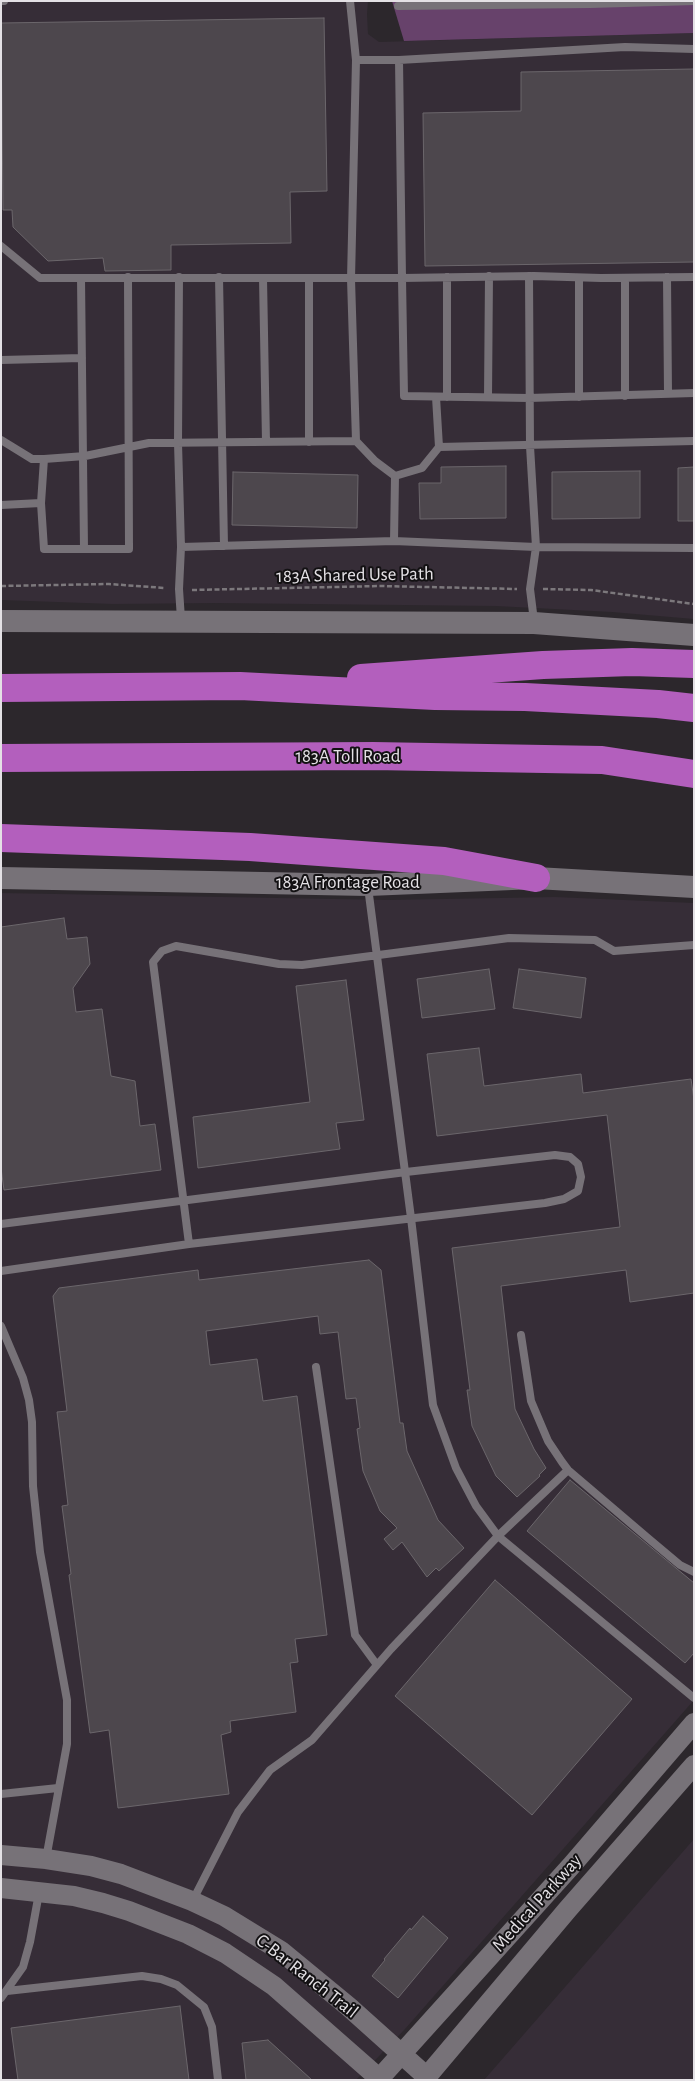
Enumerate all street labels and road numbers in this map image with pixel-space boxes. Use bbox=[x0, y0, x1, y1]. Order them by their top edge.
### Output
street label: 183A Shared Use Path bbox=[276, 562, 434, 588]
street label: 183A Toll Road bbox=[295, 745, 401, 767]
street label: 183A Frontage Road bbox=[276, 871, 420, 893]
street label: Medical Parkway bbox=[487, 1849, 587, 1957]
street label: C-Bar Ranch Trail bbox=[251, 1929, 363, 2023]

